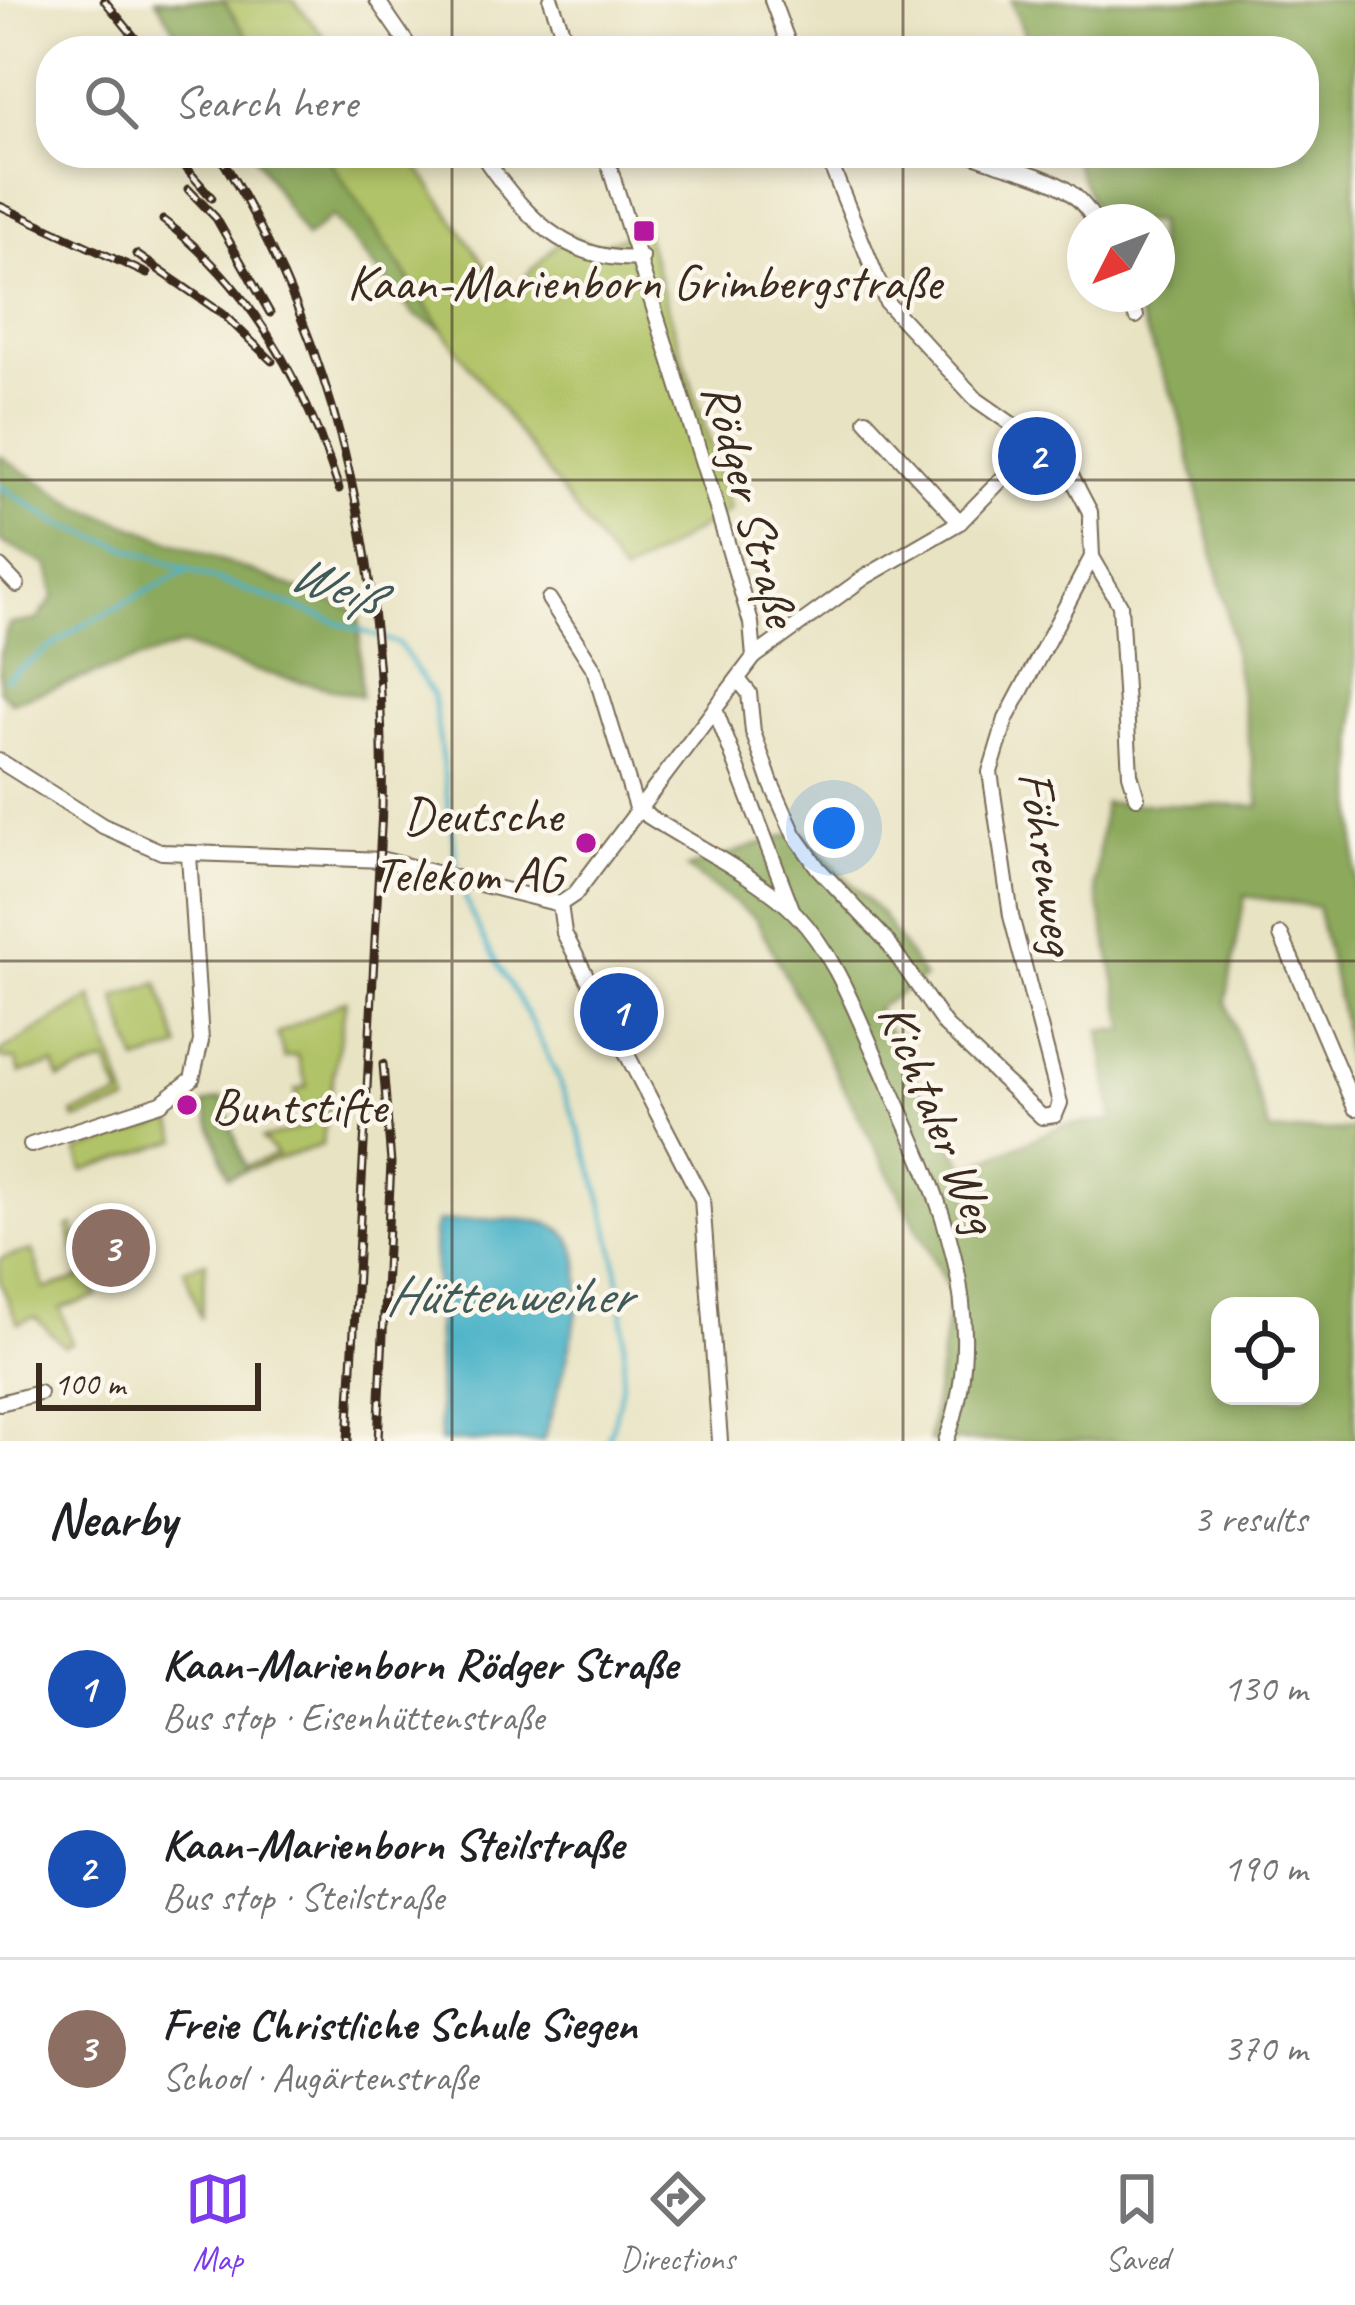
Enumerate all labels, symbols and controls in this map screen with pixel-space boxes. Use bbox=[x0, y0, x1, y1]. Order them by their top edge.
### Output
search box bbox=[36, 36, 1319, 168]
icon: search bbox=[78, 69, 144, 135]
text: Search here bbox=[174, 74, 357, 131]
north arrow bbox=[1067, 204, 1175, 312]
marker: Kaan-Marienborn Grimbergstraße bbox=[631, 218, 657, 244]
place label: Kaan-Marienborn Grimbergstraße bbox=[347, 250, 944, 314]
street label: Rödger Straße bbox=[688, 376, 815, 636]
pin: 2 bbox=[998, 411, 1076, 501]
water label: Weiß bbox=[282, 537, 401, 635]
street label: Föhrenweg bbox=[1004, 767, 1093, 961]
place label: Deutsche Telekom AG bbox=[374, 783, 567, 906]
your location bbox=[804, 798, 864, 858]
marker: Deutsche Telekom AG bbox=[573, 830, 599, 856]
pin: 1 bbox=[580, 967, 658, 1057]
street label: Kichtaler Weg bbox=[864, 993, 1015, 1244]
place label: Buntstifte bbox=[211, 1074, 390, 1138]
marker: Buntstifte bbox=[174, 1092, 200, 1118]
pin: 3 bbox=[72, 1203, 150, 1293]
water label: Hüttenweiher bbox=[385, 1261, 639, 1329]
map controls bbox=[1211, 1297, 1319, 1405]
button: locate bbox=[1211, 1297, 1319, 1405]
scale bar bbox=[36, 1357, 261, 1410]
text: 100 m bbox=[54, 1363, 125, 1405]
text: Nearby bbox=[48, 1487, 176, 1551]
text: 3 results bbox=[1193, 1495, 1307, 1544]
text: Kaan-Marienborn Rödger Straße bbox=[162, 1636, 677, 1693]
text: 1 bbox=[78, 1664, 96, 1713]
text: 130 m bbox=[1223, 1664, 1307, 1713]
text: Bus stop · Eisenhüttenstraße bbox=[162, 1693, 544, 1742]
text: Kaan-Marienborn Steilstraße bbox=[162, 1816, 623, 1873]
text: 2 bbox=[78, 1844, 96, 1893]
text: 190 m bbox=[1223, 1844, 1307, 1893]
text: Bus stop · Steilstraße bbox=[162, 1873, 444, 1922]
text: Freie Christliche Schule Siegen bbox=[162, 1996, 637, 2053]
text: 3 bbox=[78, 2024, 96, 2073]
text: 370 m bbox=[1223, 2024, 1307, 2073]
text: School · Augärtenstraße bbox=[162, 2053, 478, 2102]
tab: Map bbox=[185, 2166, 251, 2280]
tab: Directions bbox=[620, 2166, 735, 2280]
tab: Saved bbox=[1104, 2166, 1170, 2280]

